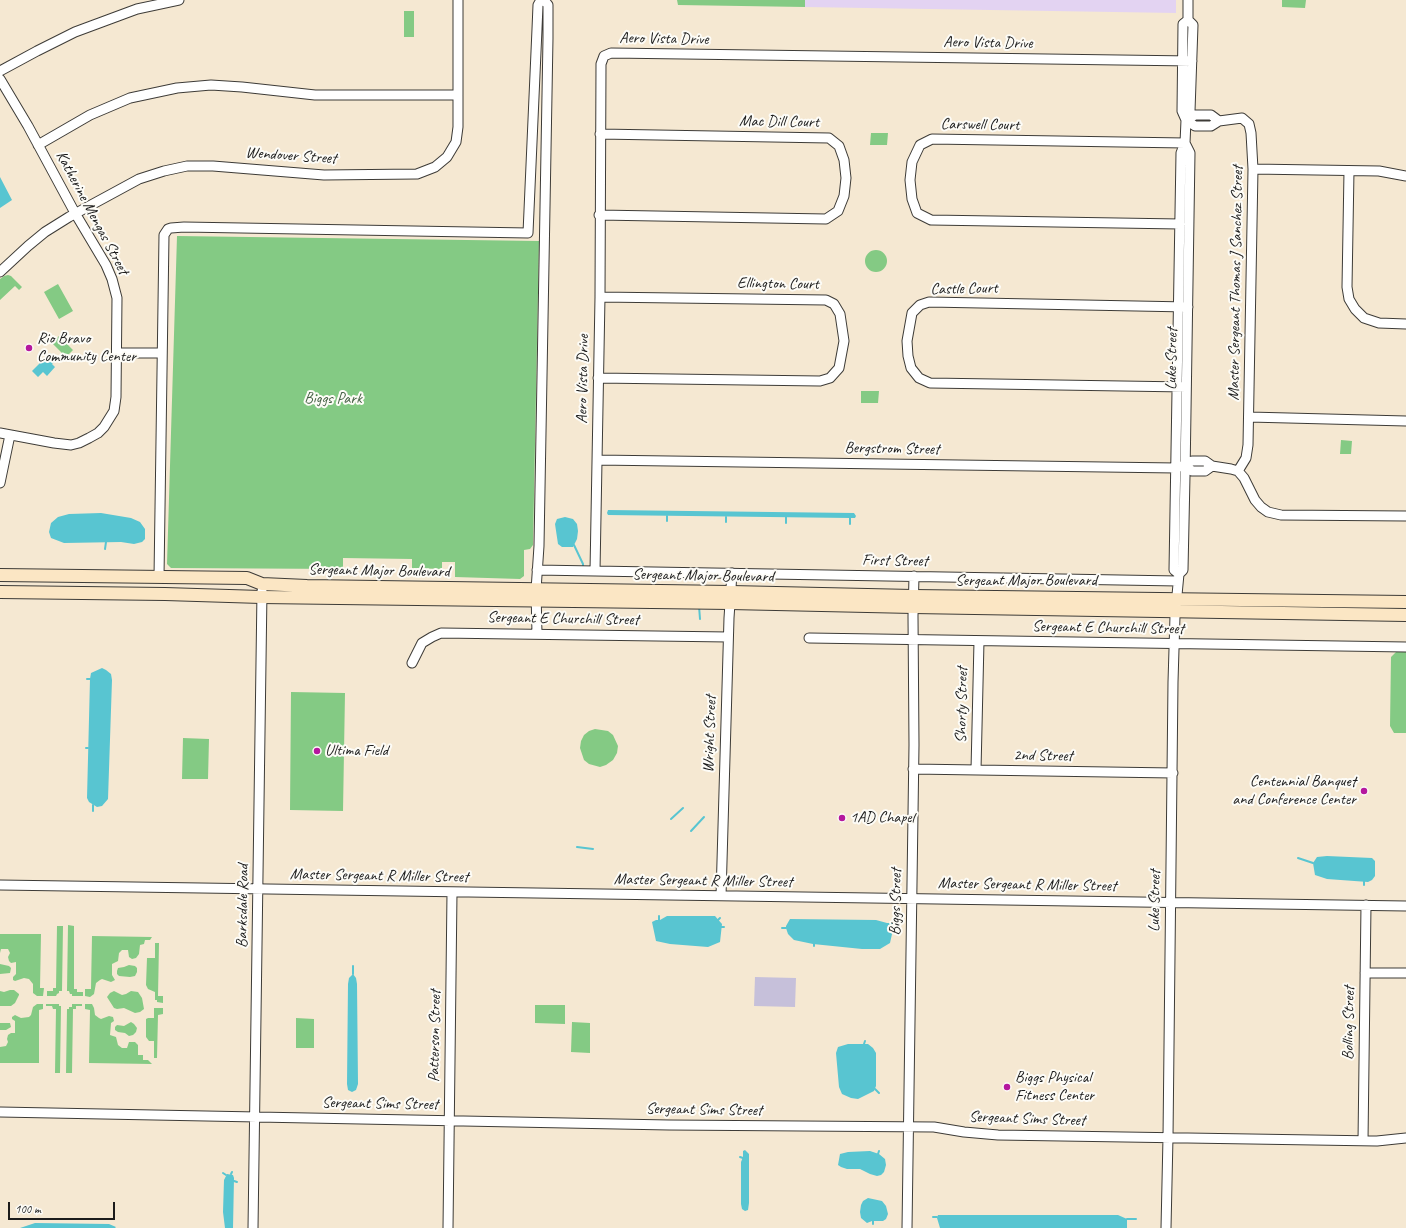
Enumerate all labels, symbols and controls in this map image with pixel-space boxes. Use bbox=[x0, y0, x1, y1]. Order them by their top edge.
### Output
street label: Aero Vista Drive bbox=[619, 29, 709, 49]
street label: Aero Vista Drive bbox=[943, 33, 1033, 53]
street label: Mac Dill Court bbox=[739, 112, 819, 132]
street label: Carswell Court bbox=[940, 115, 1020, 135]
street label: Wendover Street bbox=[245, 143, 337, 169]
street label: Katherine Mengas Street bbox=[51, 148, 133, 278]
street label: Master Sergeant Thomas J Sanchez Street bbox=[1224, 165, 1248, 401]
street label: Ellington Court bbox=[737, 274, 819, 294]
street label: Castle Court bbox=[930, 279, 998, 299]
street label: Luke Street bbox=[1162, 328, 1182, 390]
place label: Rio Bravo Community Center bbox=[37, 329, 136, 367]
street label: Aero Vista Drive bbox=[573, 334, 593, 424]
marker: Rio Bravo Community Center bbox=[24, 343, 34, 353]
park label: Biggs Park bbox=[304, 389, 362, 409]
street label: Bergstrom Street bbox=[844, 439, 940, 459]
street label: First Street bbox=[862, 551, 928, 571]
street label: Sergeant Major Boulevard bbox=[308, 560, 450, 582]
street label: Sergeant Major Boulevard bbox=[632, 565, 774, 587]
street label: Sergeant Major Boulevard bbox=[955, 571, 1097, 591]
street label: Sergeant E Churchill Street bbox=[487, 608, 639, 630]
street label: Sergeant E Churchill Street bbox=[1032, 617, 1184, 639]
street label: Shorty Street bbox=[952, 667, 972, 743]
street label: Wright Street bbox=[699, 695, 721, 773]
place label: Ultima Field bbox=[325, 741, 388, 761]
marker: Ultima Field bbox=[312, 746, 322, 756]
street label: 2nd Street bbox=[1013, 746, 1073, 766]
place label: Centennial Banquet and Conference Center bbox=[1232, 772, 1356, 810]
marker: Centennial Banquet and Conference Center bbox=[1359, 786, 1369, 796]
place label: 1AD Chapel bbox=[850, 808, 914, 828]
marker: 1AD Chapel bbox=[837, 813, 847, 823]
street label: Barksdale Road bbox=[233, 864, 253, 948]
street label: Master Sergeant R Miller Street bbox=[290, 865, 468, 887]
street label: Biggs Street bbox=[886, 868, 906, 936]
street label: Master Sergeant R Miller Street bbox=[614, 870, 792, 892]
street label: Luke Street bbox=[1145, 870, 1165, 932]
street label: Master Sergeant R Miller Street bbox=[938, 874, 1116, 896]
street label: Bolling Street bbox=[1339, 986, 1359, 1060]
street label: Patterson Street bbox=[425, 990, 445, 1082]
place label: Biggs Physical Fitness Center bbox=[1015, 1068, 1094, 1106]
marker: Biggs Physical Fitness Center bbox=[1002, 1082, 1012, 1092]
street label: Sergeant Sims Street bbox=[322, 1093, 438, 1115]
street label: Sergeant Sims Street bbox=[646, 1099, 762, 1121]
street label: Sergeant Sims Street bbox=[968, 1107, 1086, 1131]
scale bar bbox=[10, 1194, 117, 1220]
text: 100 m bbox=[15, 1201, 41, 1217]

